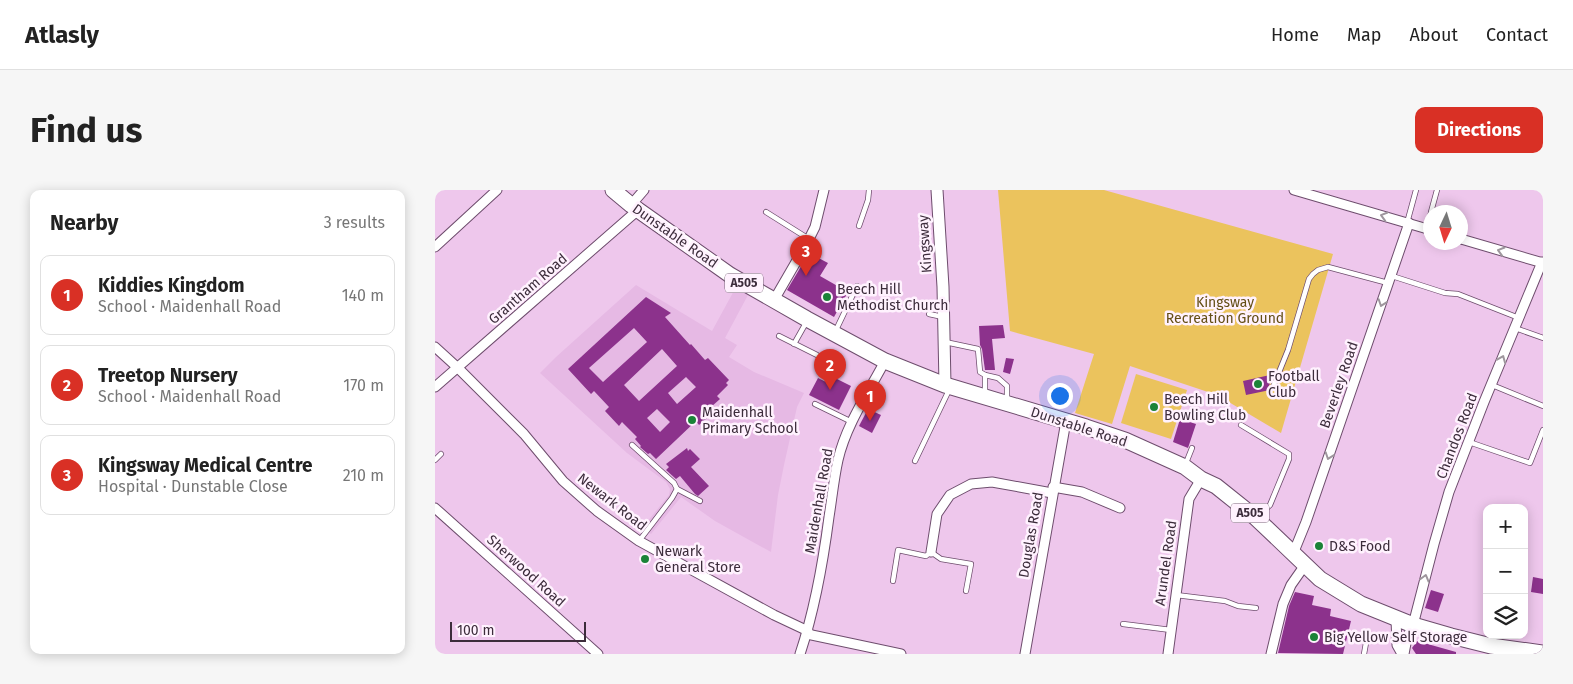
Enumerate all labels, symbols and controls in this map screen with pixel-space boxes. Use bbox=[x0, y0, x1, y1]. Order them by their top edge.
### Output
text: Atlasly bbox=[25, 21, 99, 49]
text: Home bbox=[1271, 24, 1319, 46]
text: Map bbox=[1347, 24, 1381, 46]
text: About bbox=[1409, 24, 1458, 46]
text: Contact bbox=[1486, 24, 1548, 46]
button: Directions bbox=[1415, 107, 1543, 153]
text: Find us bbox=[30, 109, 142, 151]
street label: Dunstable Road bbox=[629, 200, 721, 272]
north arrow bbox=[1423, 205, 1468, 250]
text: Nearby bbox=[50, 210, 118, 236]
one-way arrow bbox=[1379, 211, 1388, 222]
text: 3 results bbox=[324, 213, 385, 232]
street label: Kingsway bbox=[914, 214, 936, 274]
pin: 3 bbox=[790, 235, 822, 276]
one-way arrow bbox=[1498, 246, 1506, 256]
street label: Grantham Road bbox=[485, 250, 571, 328]
text: Kiddies Kingdom bbox=[98, 274, 245, 297]
road number: A505 bbox=[725, 274, 763, 292]
place label: Beech Hill Methodist Church bbox=[837, 281, 949, 314]
text: 1 bbox=[63, 286, 71, 305]
text: 140 m bbox=[342, 286, 384, 305]
marker: Beech Hill Methodist Church bbox=[821, 291, 833, 303]
park label: Kingsway Recreation Ground bbox=[1166, 294, 1284, 327]
text: School · Maidenhall Road bbox=[98, 297, 281, 316]
one-way arrow bbox=[1378, 298, 1388, 307]
street label: Beverley Road bbox=[1316, 339, 1362, 431]
pin: 2 bbox=[814, 349, 846, 390]
one-way arrow bbox=[1496, 355, 1507, 364]
text: Treetop Nursery bbox=[98, 364, 238, 387]
place label: Football Club bbox=[1268, 368, 1320, 401]
text: 2 bbox=[63, 376, 71, 395]
text: 170 m bbox=[343, 376, 384, 395]
marker: Football Club bbox=[1252, 378, 1264, 390]
pin: 1 bbox=[854, 380, 886, 421]
your location bbox=[1047, 383, 1073, 409]
text: School · Maidenhall Road bbox=[98, 387, 281, 406]
place label: Beech Hill Bowling Club bbox=[1164, 391, 1246, 424]
street label: Chandos Road bbox=[1433, 391, 1481, 481]
marker: Beech Hill Bowling Club bbox=[1148, 401, 1160, 413]
street label: Dunstable Road bbox=[1029, 403, 1129, 451]
place label: Maidenhall Primary School bbox=[702, 404, 798, 437]
marker: Maidenhall Primary School bbox=[686, 414, 698, 426]
street label: Maidenhall Road bbox=[801, 447, 837, 555]
one-way arrow bbox=[1325, 452, 1335, 460]
text: Kingsway Medical Centre bbox=[98, 454, 312, 477]
text: 3 bbox=[63, 466, 71, 485]
text: 210 m bbox=[343, 466, 384, 485]
street label: Newark Road bbox=[574, 470, 650, 534]
text: Hospital · Dunstable Close bbox=[98, 477, 288, 496]
street label: Douglas Road bbox=[1015, 491, 1047, 579]
road number: A505 bbox=[1231, 504, 1269, 522]
map controls bbox=[1483, 504, 1528, 639]
button: + bbox=[1483, 504, 1528, 549]
street label: Arundel Road bbox=[1152, 519, 1180, 607]
street label: Sherwood Road bbox=[483, 531, 569, 611]
place label: D&S Food bbox=[1329, 538, 1391, 555]
marker: D&S Food bbox=[1313, 540, 1325, 552]
place label: Newark General Store bbox=[655, 543, 741, 576]
button: − bbox=[1483, 549, 1528, 594]
marker: Newark General Store bbox=[639, 553, 651, 565]
one-way arrow bbox=[1419, 573, 1430, 582]
button: layers bbox=[1483, 594, 1528, 639]
scale bar bbox=[450, 619, 586, 642]
text: 100 m bbox=[457, 622, 494, 639]
place label: Big Yellow Self Storage bbox=[1324, 629, 1468, 646]
marker: Big Yellow Self Storage bbox=[1308, 631, 1320, 643]

